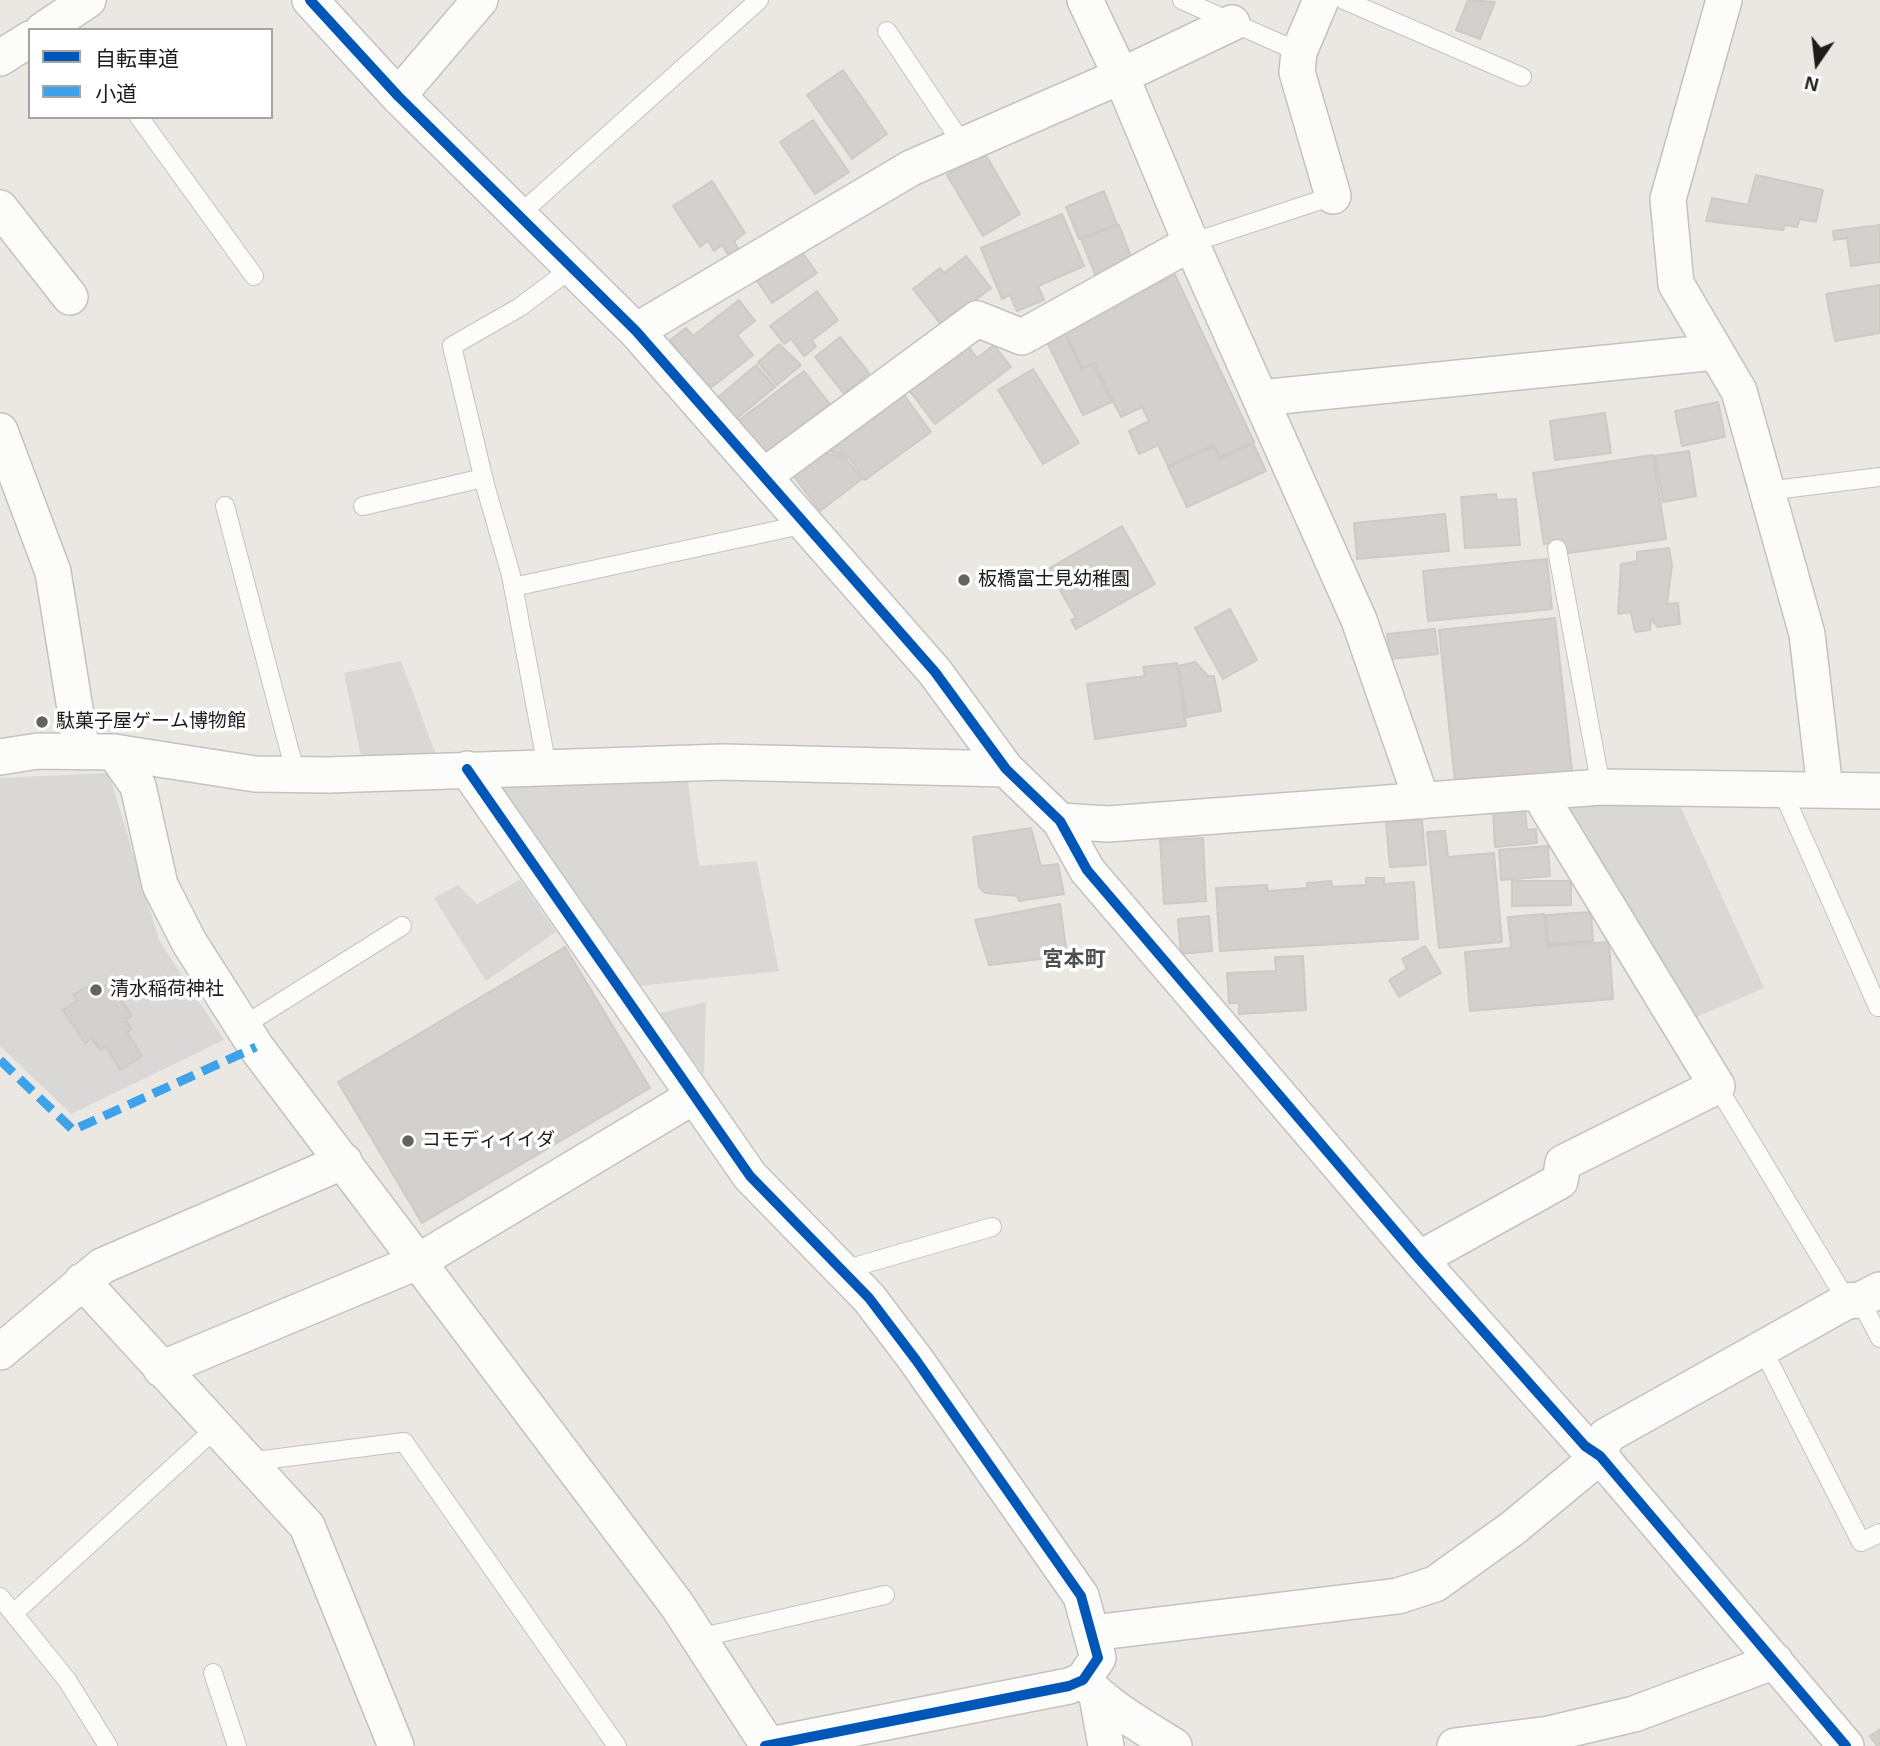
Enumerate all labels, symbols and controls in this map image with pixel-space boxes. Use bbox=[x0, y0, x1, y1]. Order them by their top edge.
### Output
legend bbox=[28, 28, 273, 119]
north arrow bbox=[1782, 28, 1852, 98]
text: 自転車道 bbox=[95, 47, 179, 70]
text: N bbox=[1803, 72, 1821, 96]
text: 小道 bbox=[95, 82, 137, 105]
place label: 板橋富士見幼稚園 bbox=[978, 569, 1130, 591]
marker: 板橋富士見幼稚園 bbox=[956, 572, 972, 588]
place label: 駄菓子屋ゲーム博物館 bbox=[56, 711, 246, 733]
marker: 駄菓子屋ゲーム博物館 bbox=[34, 714, 50, 730]
district label: 宮本町 bbox=[1043, 947, 1105, 973]
place label: 清水稲荷神社 bbox=[110, 979, 224, 1001]
marker: 清水稲荷神社 bbox=[88, 982, 104, 998]
place label: コモディイイダ bbox=[422, 1130, 555, 1152]
marker: コモディイイダ bbox=[400, 1133, 416, 1149]

